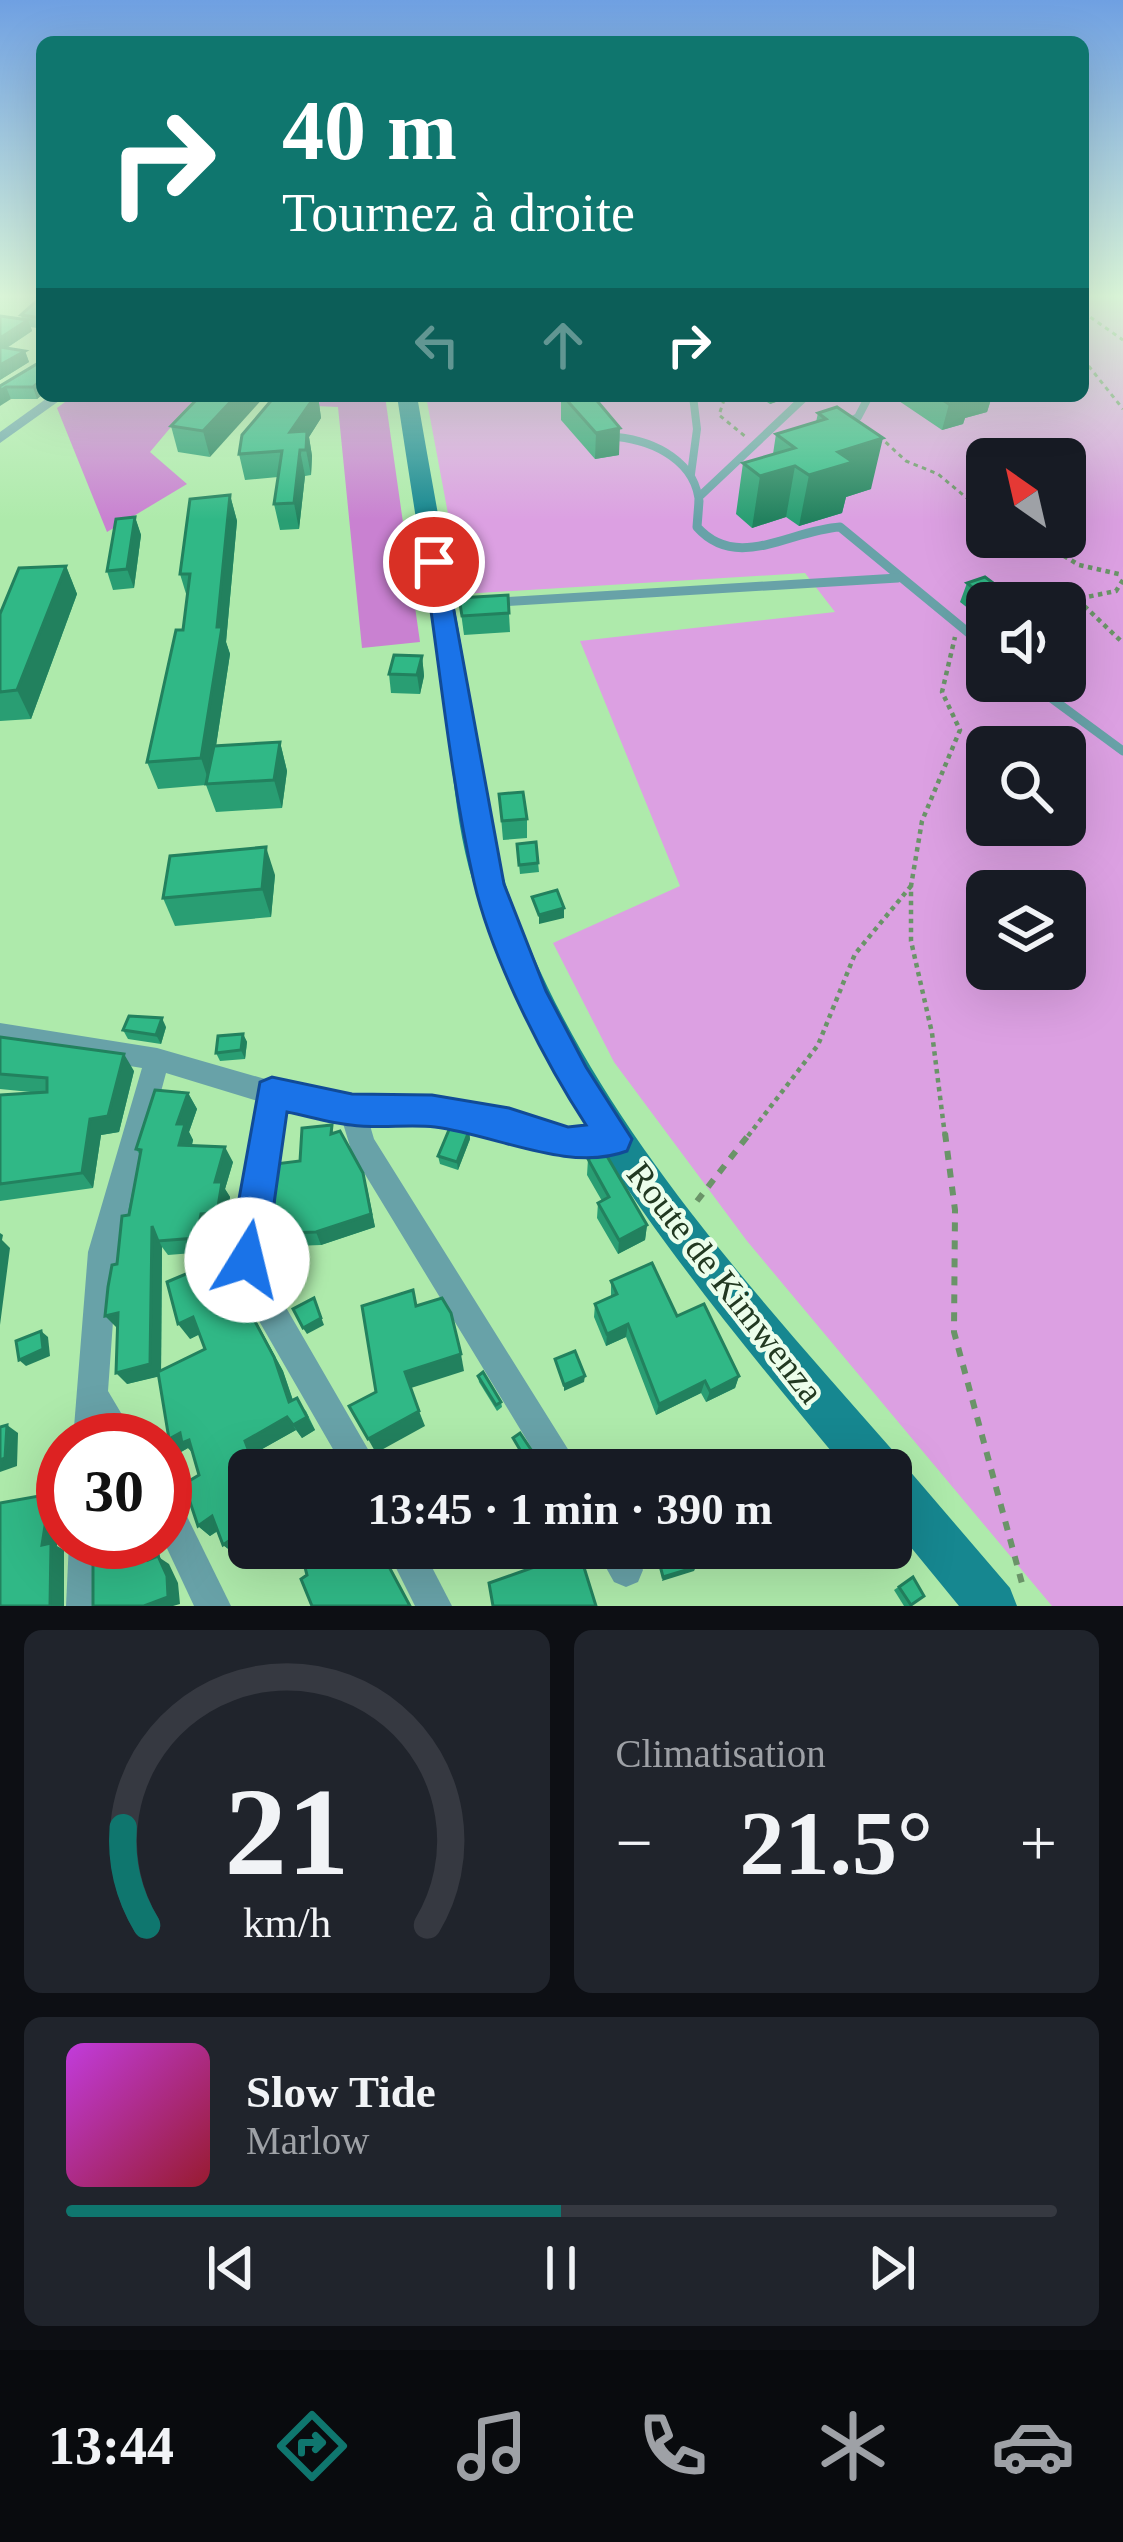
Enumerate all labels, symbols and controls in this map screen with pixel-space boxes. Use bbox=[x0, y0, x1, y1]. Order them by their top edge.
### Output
icon: right bbox=[84, 84, 240, 240]
text: 40 m bbox=[282, 84, 457, 177]
text: Tournez à droite bbox=[282, 183, 635, 243]
icon: left bbox=[404, 312, 470, 378]
icon: ahead bbox=[530, 312, 596, 378]
icon: right bbox=[656, 312, 722, 378]
north arrow bbox=[966, 438, 1086, 558]
map controls bbox=[966, 438, 1086, 990]
pin bbox=[383, 511, 485, 613]
icon: arrive bbox=[401, 529, 467, 595]
button: sound bbox=[966, 582, 1086, 702]
button: search bbox=[966, 726, 1086, 846]
button: layers bbox=[966, 870, 1086, 990]
street label: Route de Kimwenza bbox=[619, 1155, 831, 1411]
position arrow bbox=[184, 1197, 310, 1323]
speed limit sign: 30 bbox=[36, 1413, 192, 1569]
text: 13:45 · 1 min · 390 m bbox=[368, 1484, 773, 1534]
text: Climatisation bbox=[616, 1732, 826, 1775]
text: 21 bbox=[224, 1763, 349, 1901]
text: 21.5° bbox=[740, 1794, 933, 1893]
text: − bbox=[616, 1806, 653, 1879]
text: + bbox=[1020, 1806, 1057, 1879]
text: km/h bbox=[243, 1898, 331, 1945]
text: Slow Tide bbox=[246, 2067, 436, 2117]
text: Marlow bbox=[246, 2119, 369, 2162]
icon: previous bbox=[198, 2235, 264, 2301]
icon: pause bbox=[528, 2235, 594, 2301]
icon: next bbox=[859, 2235, 925, 2301]
icon: directions bbox=[270, 2404, 354, 2488]
icon: music bbox=[450, 2404, 534, 2488]
icon: phone bbox=[631, 2404, 715, 2488]
icon: climate bbox=[811, 2404, 895, 2488]
icon: car bbox=[991, 2404, 1075, 2488]
text: 13:44 bbox=[48, 2416, 174, 2476]

